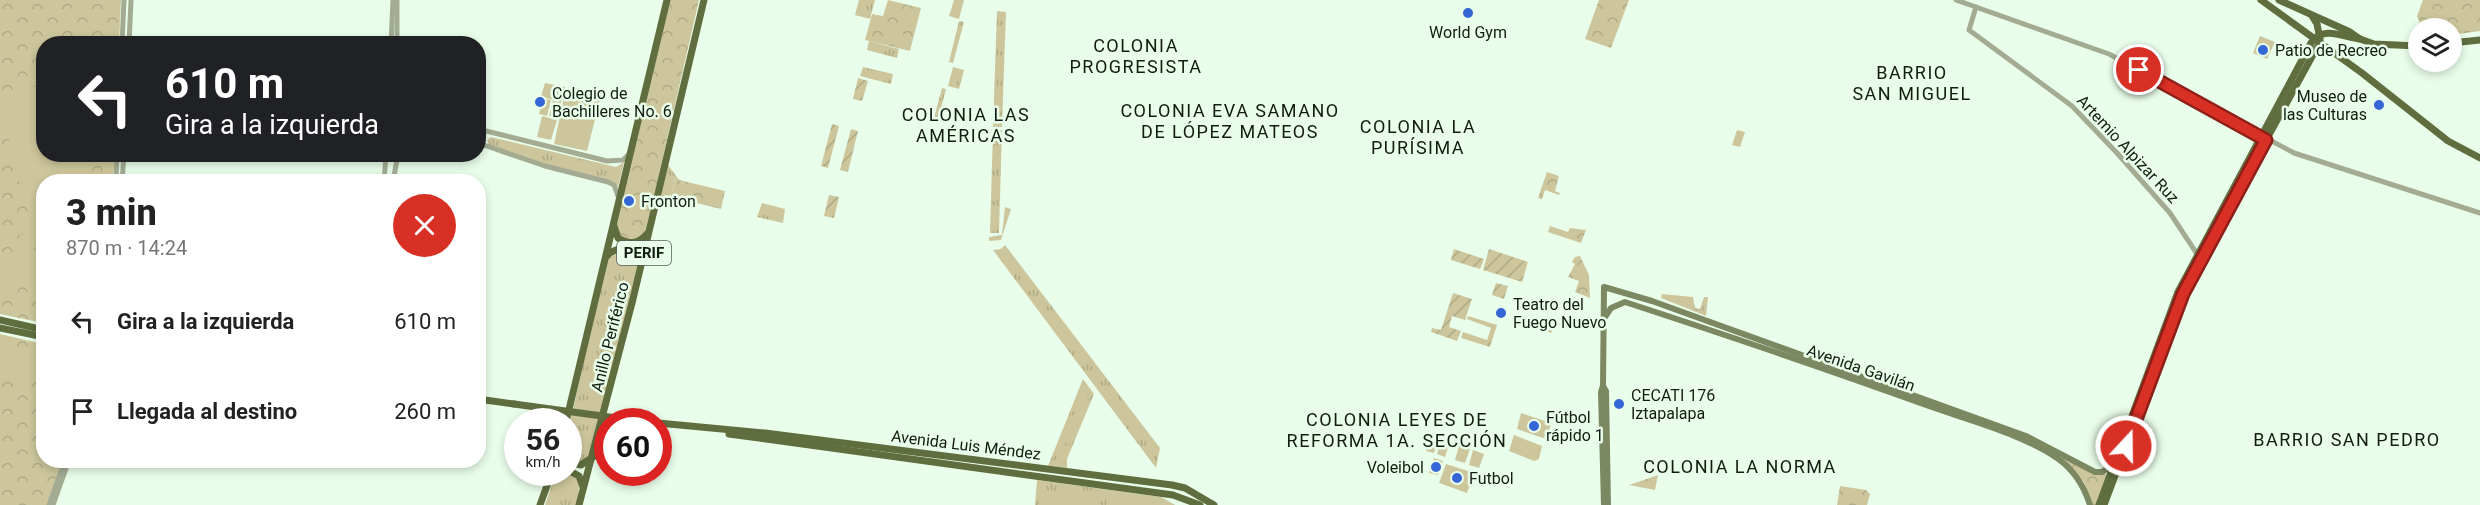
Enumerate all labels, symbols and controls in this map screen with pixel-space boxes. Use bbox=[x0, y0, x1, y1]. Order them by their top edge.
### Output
marker: World Gym bbox=[1461, 6, 1475, 20]
map controls bbox=[2408, 18, 2462, 72]
button: layers bbox=[2408, 18, 2462, 72]
place label: World Gym bbox=[1429, 23, 1507, 42]
district label: COLONIA PROGRESISTA bbox=[1070, 35, 1202, 77]
place label: Patio de Recreo bbox=[2275, 41, 2387, 60]
marker: Patio de Recreo bbox=[2256, 43, 2270, 57]
pin bbox=[2113, 44, 2164, 95]
icon: arrive bbox=[2122, 53, 2155, 86]
text: 610 m bbox=[165, 59, 284, 108]
icon: left bbox=[66, 60, 144, 138]
district label: BARRIO SAN MIGUEL bbox=[1852, 62, 1972, 104]
place label: Colegio de Bachilleres No. 6 bbox=[552, 84, 672, 121]
place label: Museo de las Culturas bbox=[2283, 87, 2367, 124]
street label: Artemio Alpizar Ruz bbox=[2073, 91, 2183, 207]
marker: Colegio de Bachilleres No. 6 bbox=[533, 95, 547, 109]
marker: Museo de las Culturas bbox=[2372, 98, 2386, 112]
district label: COLONIA EVA SAMANO DE LÓPEZ MATEOS bbox=[1120, 100, 1340, 142]
district label: COLONIA LAS AMÉRICAS bbox=[902, 104, 1030, 146]
text: Gira a la izquierda bbox=[165, 109, 379, 141]
district label: COLONIA LA PURÍSIMA bbox=[1360, 116, 1476, 158]
text: 3 min bbox=[66, 192, 157, 234]
place label: Fronton bbox=[641, 192, 696, 211]
button: close bbox=[393, 194, 456, 257]
marker: Fronton bbox=[622, 194, 636, 208]
text: 870 m · 14:24 bbox=[66, 236, 187, 260]
road number: PERIF bbox=[617, 241, 671, 265]
street label: Anillo Periférico bbox=[587, 280, 633, 394]
place label: Teatro del Fuego Nuevo bbox=[1513, 295, 1606, 332]
icon: left bbox=[66, 305, 99, 338]
marker: Teatro del Fuego Nuevo bbox=[1494, 306, 1508, 320]
text: Gira a la izquierda bbox=[117, 309, 294, 334]
text: 610 m bbox=[394, 309, 456, 334]
street label: Avenida Gavilán bbox=[1804, 341, 1918, 395]
place label: CECATI 176 Iztapalapa bbox=[1631, 386, 1715, 423]
icon: arrive bbox=[66, 395, 99, 428]
marker: CECATI 176 Iztapalapa bbox=[1612, 397, 1626, 411]
text: Llegada al destino bbox=[117, 399, 297, 424]
text: 260 m bbox=[394, 399, 456, 424]
speed limit sign: 60 bbox=[594, 408, 672, 486]
place label: Fútbol rápido 1 bbox=[1546, 408, 1604, 445]
district label: COLONIA LEYES DE REFORMA 1A. SECCIÓN bbox=[1287, 409, 1507, 451]
position arrow bbox=[2094, 414, 2158, 478]
marker: Fútbol rápido 1 bbox=[1527, 419, 1541, 433]
text: 56 bbox=[526, 422, 560, 457]
street label: Avenida Luis Méndez bbox=[890, 426, 1042, 464]
district label: BARRIO SAN PEDRO bbox=[2253, 429, 2441, 450]
text: km/h bbox=[525, 453, 561, 471]
district label: COLONIA LA NORMA bbox=[1643, 456, 1837, 477]
place label: Voleibol bbox=[1367, 458, 1424, 477]
marker: Voleibol bbox=[1429, 460, 1443, 474]
place label: Futbol bbox=[1469, 469, 1514, 488]
marker: Futbol bbox=[1450, 471, 1464, 485]

